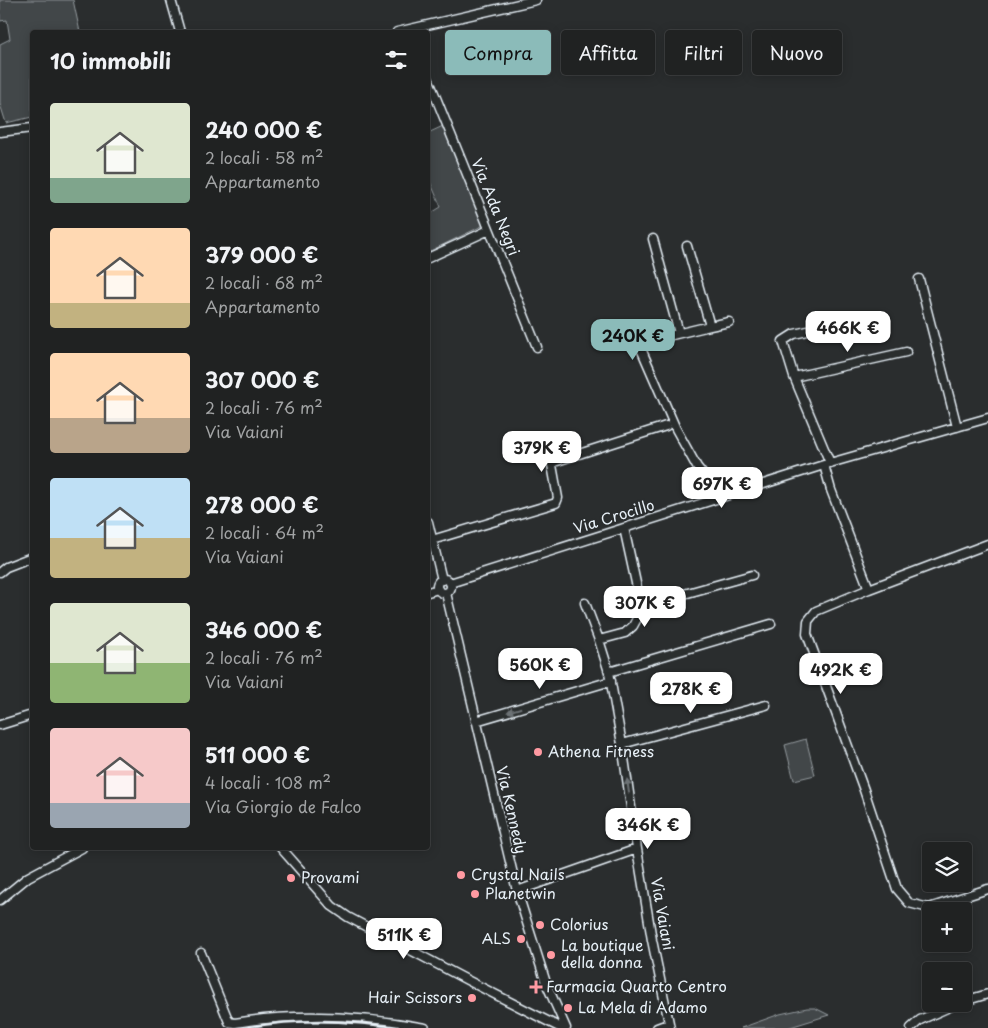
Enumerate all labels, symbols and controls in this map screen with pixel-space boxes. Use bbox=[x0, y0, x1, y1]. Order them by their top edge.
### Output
chip: Compra bbox=[445, 30, 551, 75]
chip: Affitta bbox=[561, 30, 655, 75]
chip: Filtri bbox=[665, 30, 742, 75]
chip: Nuovo bbox=[752, 30, 842, 75]
text: 10 immobili bbox=[50, 44, 171, 76]
icon: filters bbox=[382, 46, 410, 74]
text: 240 000 € bbox=[205, 113, 322, 145]
icon: home bbox=[90, 123, 150, 183]
text: 2 locali · 58 m² bbox=[205, 145, 323, 169]
street label: Via Ada Negri bbox=[466, 154, 526, 259]
text: Appartamento bbox=[205, 169, 320, 193]
text: 379 000 € bbox=[205, 238, 318, 270]
icon: home bbox=[90, 248, 150, 308]
text: 2 locali · 68 m² bbox=[205, 270, 323, 294]
text: Appartamento bbox=[205, 294, 320, 318]
pin: 466K € bbox=[807, 310, 889, 353]
text: 466K € bbox=[817, 315, 879, 339]
pin: 240K € bbox=[592, 318, 674, 361]
text: 240K € bbox=[602, 323, 664, 347]
text: 307 000 € bbox=[205, 363, 319, 395]
icon: home bbox=[90, 373, 150, 433]
text: 2 locali · 76 m² bbox=[205, 395, 323, 419]
text: Via Vaiani bbox=[205, 419, 284, 443]
pin: 379K € bbox=[501, 430, 583, 473]
text: 379K € bbox=[513, 435, 571, 459]
pin: 697K € bbox=[681, 466, 763, 509]
text: 697K € bbox=[693, 471, 751, 495]
text: 278 000 € bbox=[205, 488, 319, 520]
street label: Via Crocillo bbox=[570, 492, 657, 539]
icon: home bbox=[90, 498, 150, 558]
text: 2 locali · 64 m² bbox=[205, 520, 324, 544]
text: Via Vaiani bbox=[205, 544, 284, 568]
pin: 307K € bbox=[604, 586, 686, 628]
text: 307K € bbox=[615, 590, 675, 614]
text: 346 000 € bbox=[205, 613, 322, 645]
icon: home bbox=[90, 623, 150, 683]
text: 2 locali · 76 m² bbox=[205, 645, 323, 669]
pin: 560K € bbox=[499, 648, 581, 690]
text: 560K € bbox=[509, 652, 571, 676]
pin: 492K € bbox=[800, 652, 882, 695]
text: 492K € bbox=[810, 657, 872, 681]
text: Via Vaiani bbox=[205, 669, 284, 693]
pin: 278K € bbox=[650, 672, 732, 714]
text: 278K € bbox=[661, 676, 721, 700]
one-way arrow bbox=[506, 706, 521, 714]
text: 511 000 € bbox=[205, 738, 310, 770]
place label: Athena Fitness bbox=[548, 739, 654, 762]
marker: Athena Fitness bbox=[532, 746, 544, 758]
icon: home bbox=[90, 748, 150, 808]
street label: Via Kennedy bbox=[491, 763, 534, 856]
text: 4 locali · 108 m² bbox=[205, 770, 331, 794]
one-way arrow bbox=[624, 778, 632, 794]
text: Via Giorgio de Falco bbox=[205, 794, 361, 818]
pin: 346K € bbox=[607, 808, 689, 850]
text: 346K € bbox=[616, 812, 680, 836]
map controls bbox=[922, 842, 972, 1012]
button: layers bbox=[922, 842, 972, 892]
place label: Crystal Nails bbox=[471, 862, 565, 885]
place label: Provami bbox=[301, 865, 360, 888]
marker: Crystal Nails bbox=[455, 869, 467, 881]
marker: Provami bbox=[285, 872, 297, 884]
street label: Via Vaiani bbox=[646, 875, 681, 952]
place label: Planetwin bbox=[485, 881, 556, 904]
marker: Planetwin bbox=[469, 888, 481, 900]
button: + bbox=[922, 902, 972, 952]
place label: Colorius bbox=[550, 912, 609, 935]
pin: 511K € bbox=[363, 918, 445, 960]
marker: Colorius bbox=[534, 919, 546, 931]
text: 511K € bbox=[377, 922, 431, 946]
place label: ALS bbox=[482, 926, 511, 949]
marker: ALS bbox=[515, 933, 527, 945]
place label: La boutique della donna bbox=[561, 933, 643, 973]
marker: La boutique della donna bbox=[545, 949, 557, 961]
button: − bbox=[922, 962, 972, 1012]
place label: Farmacia Quarto Centro bbox=[546, 974, 727, 997]
marker: Farmacia Quarto Centro bbox=[530, 981, 542, 993]
place label: Hair Scissors bbox=[368, 985, 462, 1008]
marker: Hair Scissors bbox=[466, 992, 478, 1004]
place label: La Mela di Adamo bbox=[578, 995, 707, 1018]
marker: La Mela di Adamo bbox=[562, 1002, 574, 1014]

